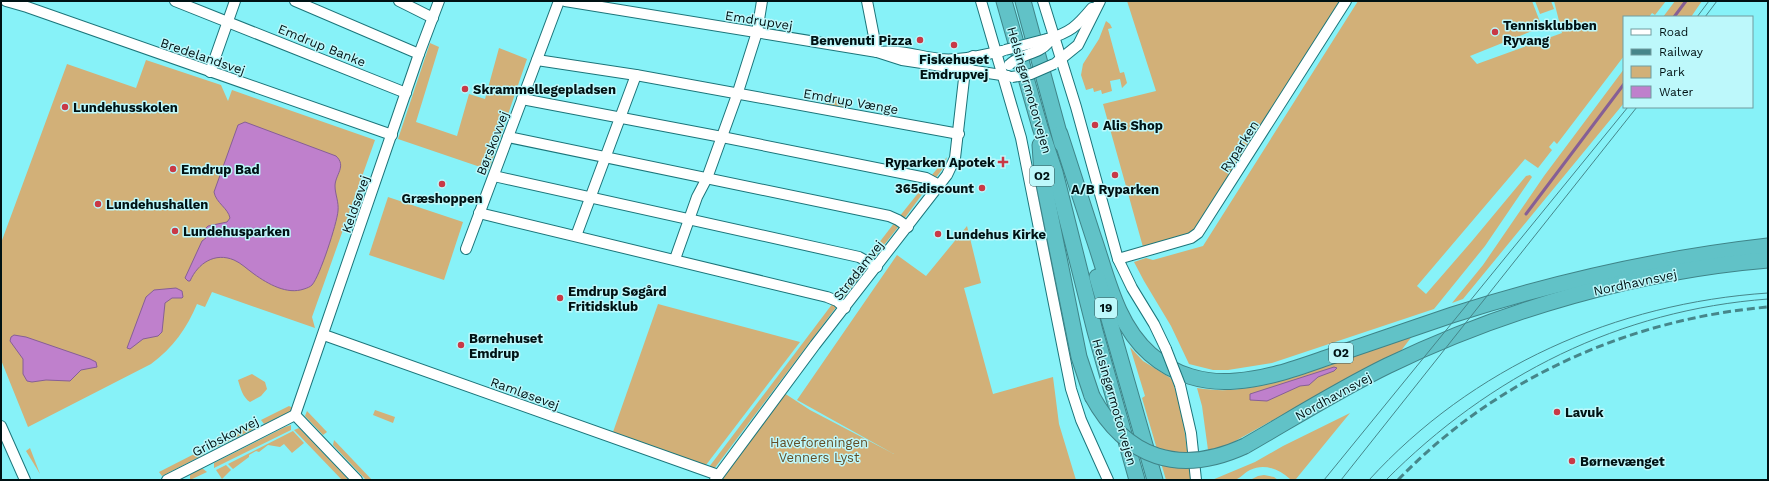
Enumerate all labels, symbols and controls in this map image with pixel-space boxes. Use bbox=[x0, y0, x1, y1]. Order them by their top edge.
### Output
street label: Emdrupvej bbox=[724, 8, 794, 33]
legend bbox=[1623, 16, 1753, 108]
place label: Tennisklubben Ryvang bbox=[1503, 18, 1597, 48]
street label: Emdrup Banke bbox=[276, 21, 368, 70]
street label: Helsingørmotorvejen bbox=[1004, 25, 1055, 155]
text: Road bbox=[1659, 25, 1688, 39]
marker: Tennisklubben Ryvang bbox=[1490, 27, 1500, 37]
place label: Benvenuti Pizza bbox=[810, 33, 912, 48]
street label: Bredelandsvej bbox=[158, 35, 247, 78]
marker: Benvenuti Pizza bbox=[915, 35, 925, 45]
marker: Fiskehuset Emdrupvej bbox=[949, 40, 959, 50]
text: Railway bbox=[1659, 45, 1704, 59]
place label: Fiskehuset Emdrupvej bbox=[919, 52, 989, 82]
text: Park bbox=[1659, 65, 1685, 79]
place label: Skrammellegepladsen bbox=[473, 82, 616, 97]
marker: Skrammellegepladsen bbox=[460, 84, 470, 94]
text: Water bbox=[1659, 85, 1694, 99]
street label: Emdrup Vænge bbox=[802, 86, 900, 117]
place label: Lundehusskolen bbox=[73, 100, 178, 115]
marker: Lundehusskolen bbox=[60, 102, 70, 112]
street label: Børskovvej bbox=[473, 109, 512, 177]
place label: Alis Shop bbox=[1103, 118, 1163, 133]
street label: Ryparken bbox=[1217, 118, 1262, 175]
marker: Alis Shop bbox=[1090, 120, 1100, 130]
place label: Ryparken Apotek bbox=[885, 155, 996, 170]
marker: Ryparken Apotek bbox=[998, 157, 1008, 167]
place label: Emdrup Bad bbox=[181, 162, 260, 177]
marker: Emdrup Bad bbox=[168, 164, 178, 174]
road number: O2 bbox=[1030, 166, 1054, 186]
marker: A/B Ryparken bbox=[1110, 170, 1120, 180]
street label: Keldsøvej bbox=[339, 173, 372, 235]
marker: Græshoppen bbox=[437, 179, 447, 189]
place label: 365discount bbox=[895, 181, 974, 196]
place label: A/B Ryparken bbox=[1071, 182, 1159, 197]
marker: 365discount bbox=[977, 183, 987, 193]
place label: Græshoppen bbox=[402, 191, 483, 206]
place label: Lundehushallen bbox=[106, 197, 208, 212]
marker: Lundehushallen bbox=[93, 199, 103, 209]
place label: Lundehusparken bbox=[183, 224, 290, 239]
marker: Lundehusparken bbox=[170, 226, 180, 236]
place label: Lundehus Kirke bbox=[946, 227, 1046, 242]
marker: Lundehus Kirke bbox=[933, 229, 943, 239]
street label: Strødamvej bbox=[830, 237, 887, 303]
street label: Nordhavnsvej bbox=[1592, 266, 1678, 299]
place label: Emdrup Søgård Fritidsklub bbox=[568, 284, 667, 314]
marker: Emdrup Søgård Fritidsklub bbox=[555, 293, 565, 303]
road number: 19 bbox=[1095, 298, 1117, 318]
place label: Børnehuset Emdrup bbox=[469, 331, 543, 361]
street label: Helsingørmotorvejen bbox=[1089, 337, 1140, 467]
marker: Børnehuset Emdrup bbox=[456, 340, 466, 350]
road number: O2 bbox=[1329, 343, 1353, 363]
street label: Nordhavnsvej bbox=[1292, 369, 1374, 424]
street label: Ramløsevej bbox=[488, 374, 561, 413]
place label: Lavuk bbox=[1565, 405, 1604, 420]
marker: Lavuk bbox=[1552, 407, 1562, 417]
street label: Gribskovvej bbox=[189, 413, 261, 460]
park label: Haveforeningen Venners Lyst bbox=[770, 435, 868, 465]
place label: Børnevænget bbox=[1580, 454, 1665, 469]
marker: Børnevænget bbox=[1567, 456, 1577, 466]

